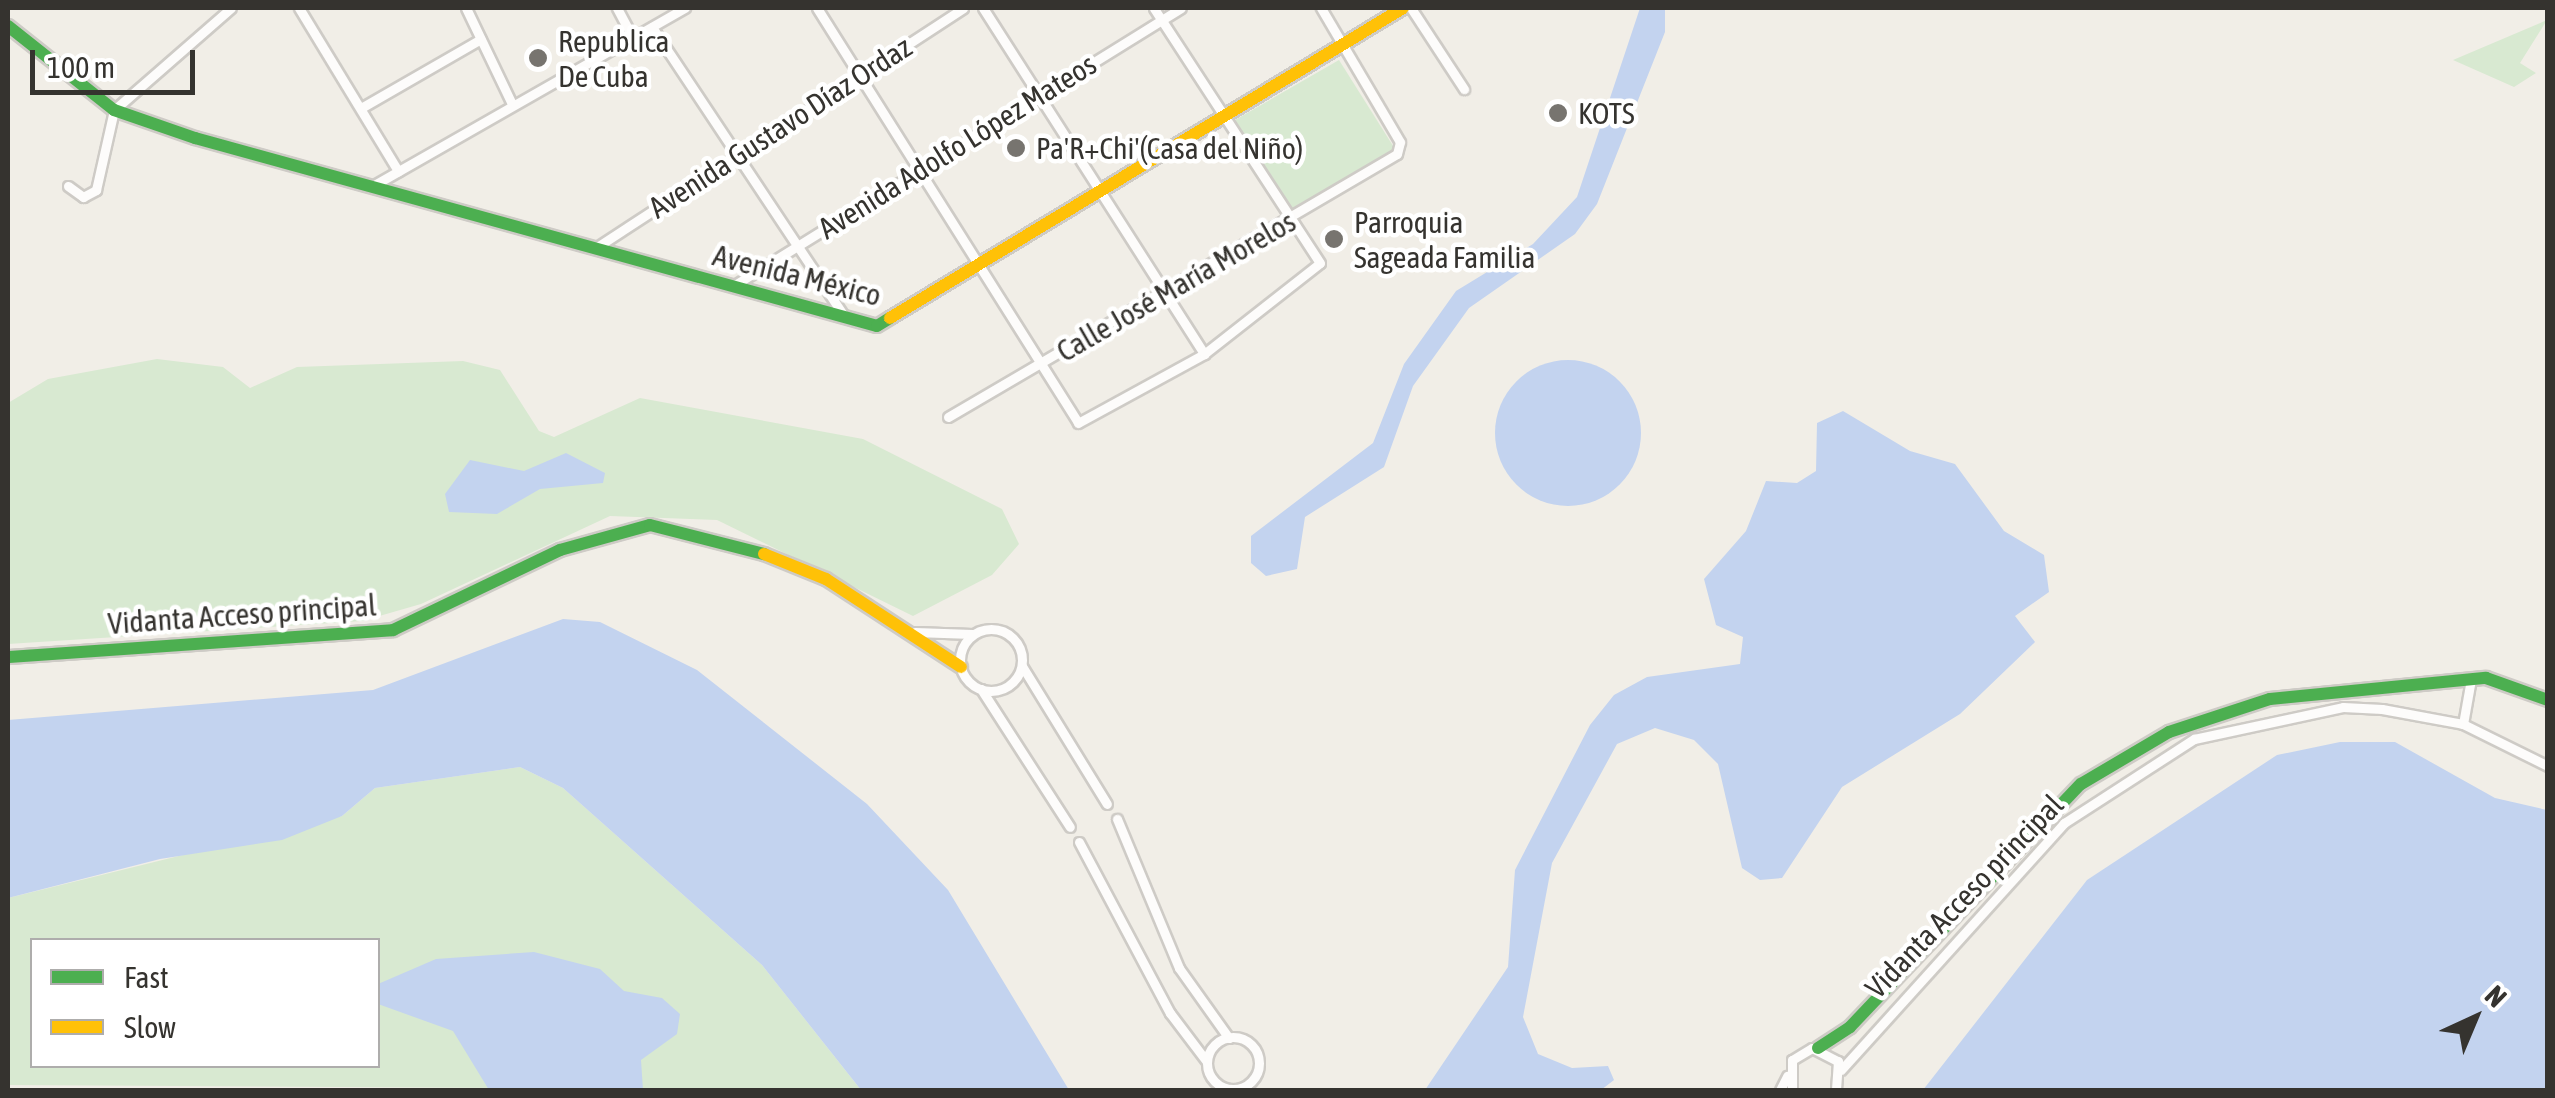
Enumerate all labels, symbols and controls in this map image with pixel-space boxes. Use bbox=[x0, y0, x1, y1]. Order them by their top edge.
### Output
place label: Republica De Cuba bbox=[558, 23, 669, 94]
street label: Avenida Gustavo Díaz Ordaz bbox=[642, 29, 918, 225]
scale bar bbox=[35, 30, 200, 92]
street label: Avenida Adolfo López Mateos bbox=[812, 46, 1102, 246]
marker: Republica De Cuba bbox=[527, 47, 549, 69]
text: 100 m bbox=[47, 50, 115, 84]
place label: KOTS bbox=[1578, 95, 1634, 131]
marker: KOTS bbox=[1547, 102, 1569, 124]
place label: Pa'R+Chi'(Casa del Niño) bbox=[1036, 130, 1303, 166]
marker: Pa'R+Chi'(Casa del Niño) bbox=[1005, 137, 1027, 159]
street label: Calle José María Morelos bbox=[1050, 203, 1302, 369]
place label: Parroquia Sageada Familia bbox=[1354, 204, 1535, 274]
marker: Parroquia Sageada Familia bbox=[1323, 228, 1345, 250]
street label: Avenida México bbox=[709, 237, 885, 313]
street label: Vidanta Acceso principal bbox=[107, 587, 377, 641]
street label: Vidanta Acceso principal bbox=[1858, 787, 2070, 1005]
legend bbox=[30, 938, 380, 1068]
text: Fast bbox=[124, 960, 169, 994]
north arrow bbox=[2425, 968, 2525, 1068]
text: N bbox=[2479, 979, 2513, 1014]
text: Slow bbox=[124, 1010, 176, 1044]

